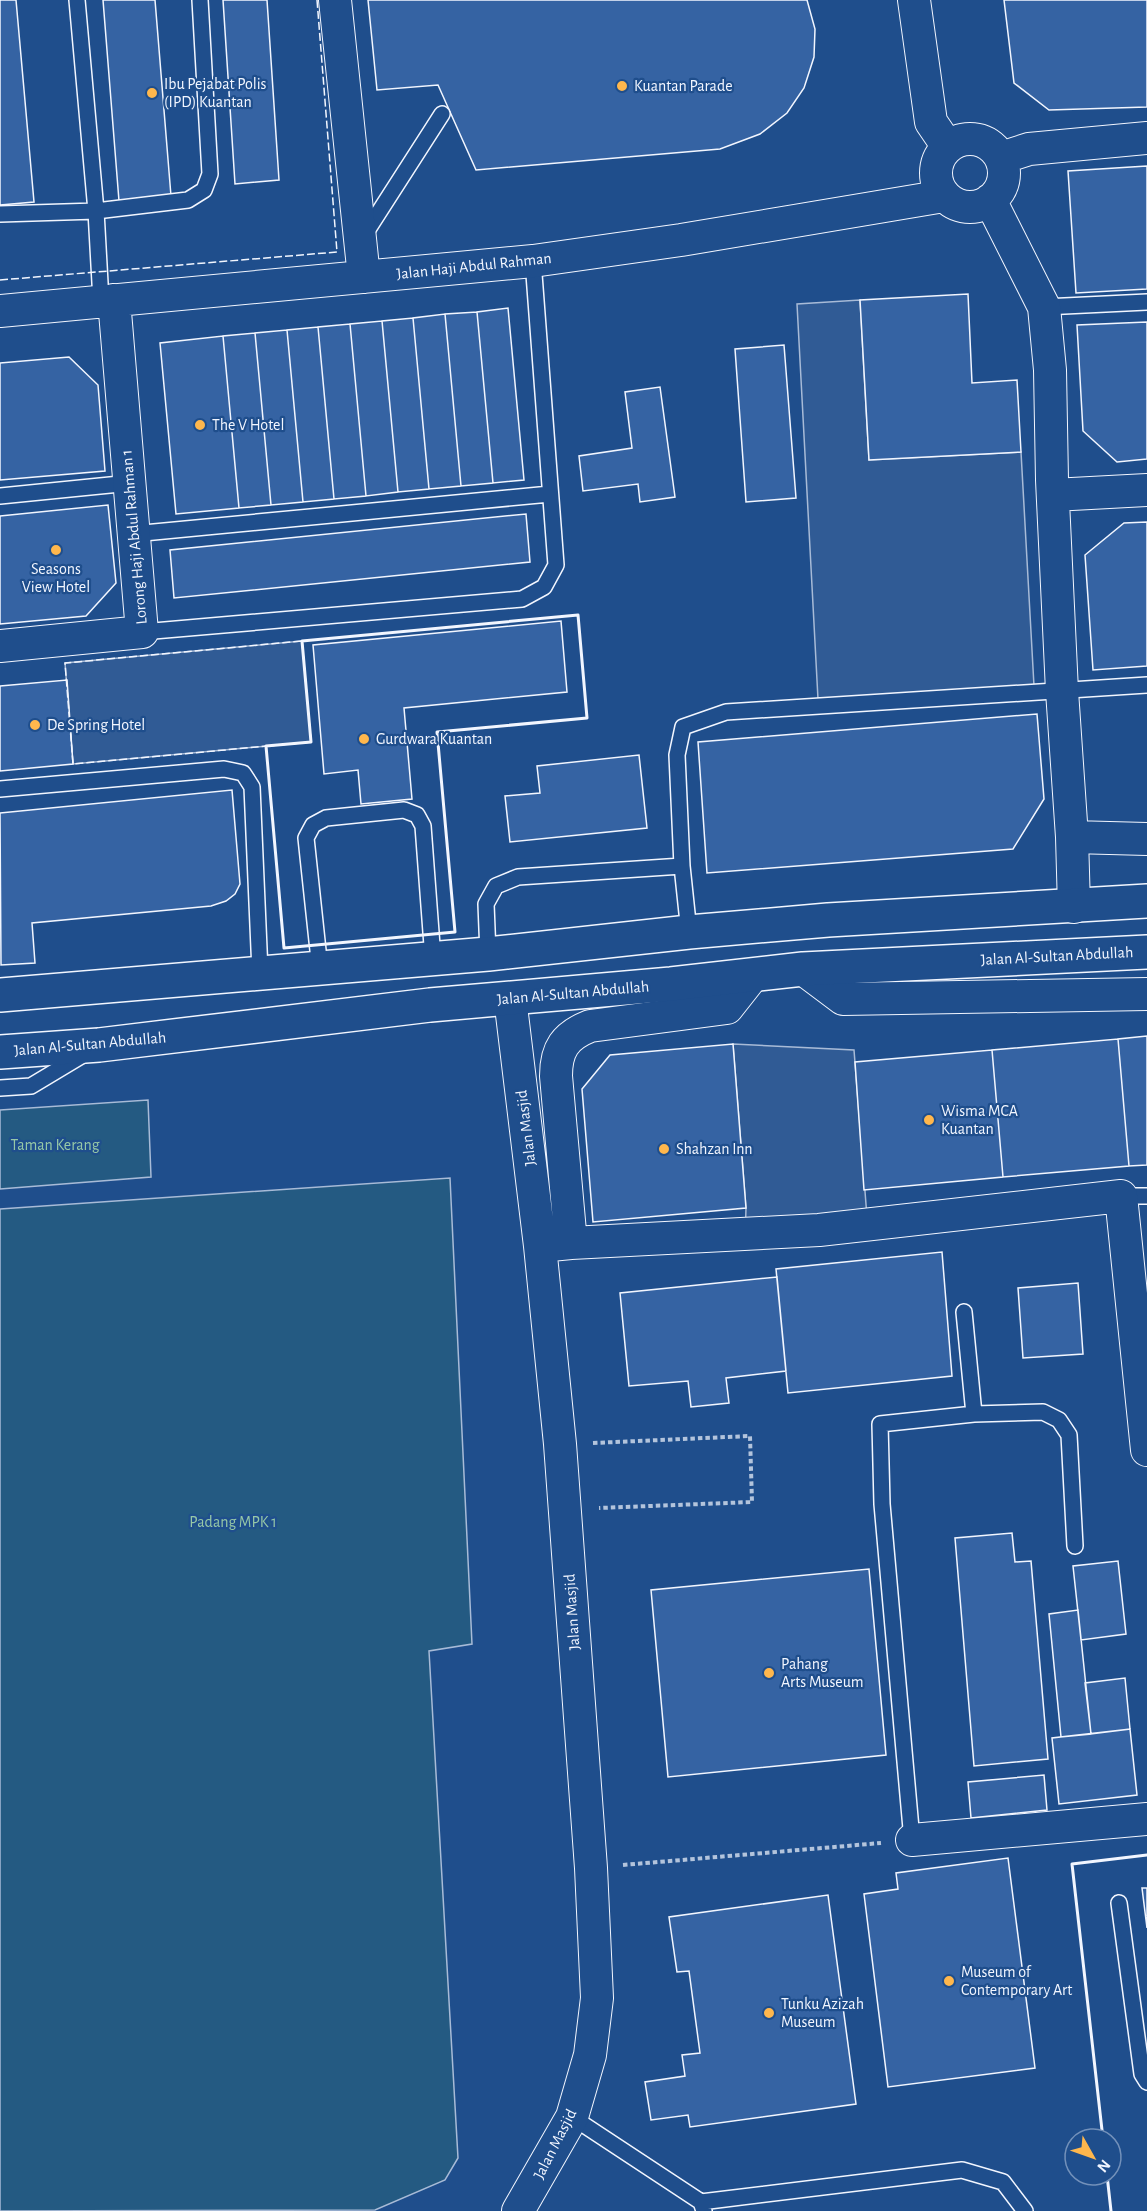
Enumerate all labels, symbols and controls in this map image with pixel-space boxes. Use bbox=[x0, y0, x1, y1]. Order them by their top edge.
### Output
place label: Ibu Pejabat Polis (IPD) Kuantan bbox=[164, 76, 267, 110]
place label: Kuantan Parade bbox=[634, 78, 733, 94]
marker: Kuantan Parade bbox=[615, 79, 629, 93]
marker: Ibu Pejabat Polis (IPD) Kuantan bbox=[145, 86, 159, 100]
street label: Jalan Haji Abdul Rahman bbox=[396, 250, 552, 283]
place label: The V Hotel bbox=[212, 417, 284, 433]
marker: The V Hotel bbox=[193, 418, 207, 432]
street label: Lorong Haji Abdul Rahman 1 bbox=[118, 449, 151, 625]
marker: Seasons View Hotel bbox=[49, 543, 63, 557]
place label: Seasons View Hotel bbox=[22, 561, 90, 595]
place label: De Spring Hotel bbox=[47, 717, 145, 733]
marker: De Spring Hotel bbox=[28, 718, 42, 732]
place label: Gurdwara Kuantan bbox=[376, 731, 492, 747]
marker: Gurdwara Kuantan bbox=[357, 732, 371, 746]
street label: Jalan Al-Sultan Abdullah bbox=[980, 944, 1134, 968]
street label: Jalan Al-Sultan Abdullah bbox=[496, 978, 650, 1008]
street label: Jalan Al-Sultan Abdullah bbox=[13, 1029, 167, 1059]
street label: Jalan Masjid bbox=[513, 1089, 540, 1167]
place label: Wisma MCA Kuantan bbox=[941, 1103, 1018, 1137]
marker: Wisma MCA Kuantan bbox=[922, 1113, 936, 1127]
park label: Taman Kerang bbox=[11, 1137, 100, 1153]
place label: Shahzan Inn bbox=[676, 1141, 753, 1157]
marker: Shahzan Inn bbox=[657, 1142, 671, 1156]
park label: Padang MPK 1 bbox=[189, 1514, 277, 1530]
street label: Jalan Masjid bbox=[561, 1573, 584, 1651]
place label: Pahang Arts Museum bbox=[781, 1656, 863, 1690]
marker: Pahang Arts Museum bbox=[762, 1666, 776, 1680]
place label: Museum of Contemporary Art bbox=[961, 1964, 1072, 1999]
marker: Museum of Contemporary Art bbox=[942, 1974, 956, 1988]
place label: Tunku Azizah Museum bbox=[781, 1996, 864, 2030]
marker: Tunku Azizah Museum bbox=[762, 2006, 776, 2020]
street label: Jalan Masjid bbox=[531, 2106, 580, 2182]
north arrow bbox=[1063, 2127, 1123, 2187]
text: N bbox=[1094, 2157, 1113, 2175]

